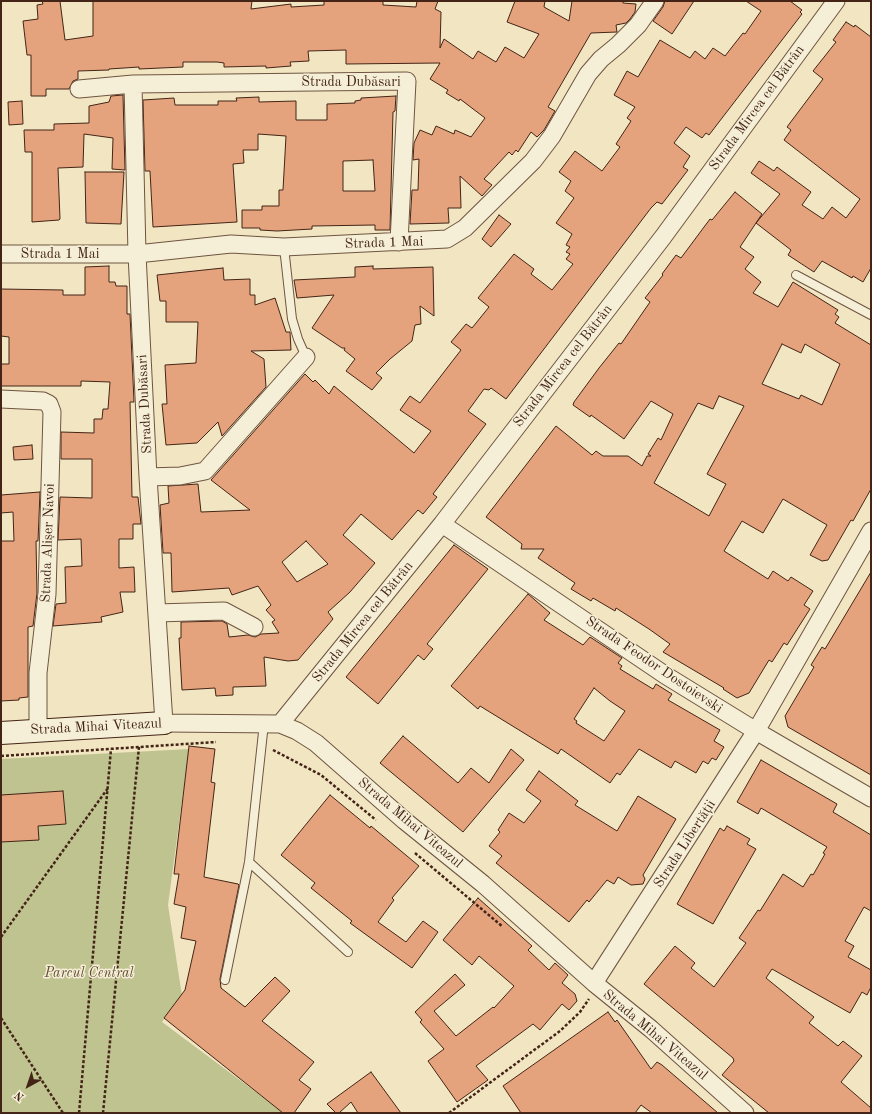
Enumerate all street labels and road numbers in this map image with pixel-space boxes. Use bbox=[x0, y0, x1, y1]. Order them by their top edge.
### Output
street label: Strada Mircea cel Bătrân bbox=[706, 42, 808, 174]
street label: Strada Dubăsari bbox=[301, 74, 401, 90]
street label: Strada 1 Mai bbox=[344, 233, 424, 253]
street label: Strada 1 Mai bbox=[21, 246, 99, 262]
street label: Strada Mircea cel Bătrân bbox=[510, 301, 616, 431]
street label: Strada Dubăsari bbox=[134, 354, 156, 454]
street label: Strada Alișer Navoi bbox=[38, 483, 58, 603]
street label: Strada Mircea cel Bătrân bbox=[309, 558, 417, 686]
street label: Strada Fеodor Dostoievski bbox=[582, 613, 726, 717]
street label: Strada Mihai Viteazul bbox=[30, 715, 162, 739]
street label: Strada Mihai Viteazul bbox=[354, 774, 466, 872]
street label: Strada Libertății bbox=[650, 797, 720, 891]
street label: Strada Mihai Viteazul bbox=[599, 986, 711, 1084]

